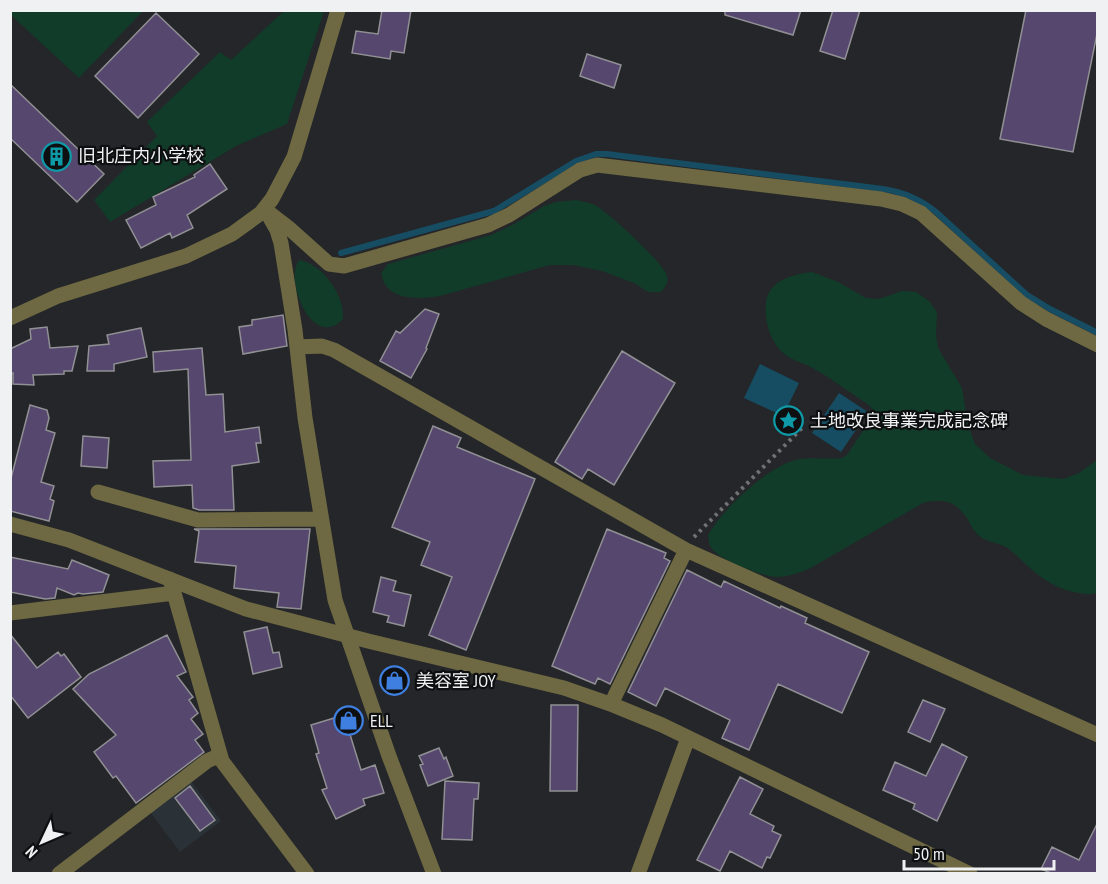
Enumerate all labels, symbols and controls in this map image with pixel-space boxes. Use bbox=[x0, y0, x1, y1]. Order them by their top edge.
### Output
building icon: 旧北庄内小学校 bbox=[41, 140, 73, 172]
place label: 旧北庄内小学校 bbox=[78, 144, 204, 167]
place icon: 土地改良事業完成記念碑 bbox=[773, 405, 805, 437]
place label: 土地改良事業完成記念碑 bbox=[810, 409, 1008, 432]
shop icon: 美容室 JOY bbox=[379, 665, 411, 697]
place label: 美容室 JOY bbox=[416, 669, 496, 692]
shop icon: ELL bbox=[333, 705, 365, 737]
place label: ELL bbox=[370, 709, 393, 732]
north arrow bbox=[12, 812, 72, 872]
scale bar bbox=[904, 833, 1054, 871]
text: N bbox=[21, 842, 41, 862]
text: 50 m bbox=[913, 842, 945, 865]

